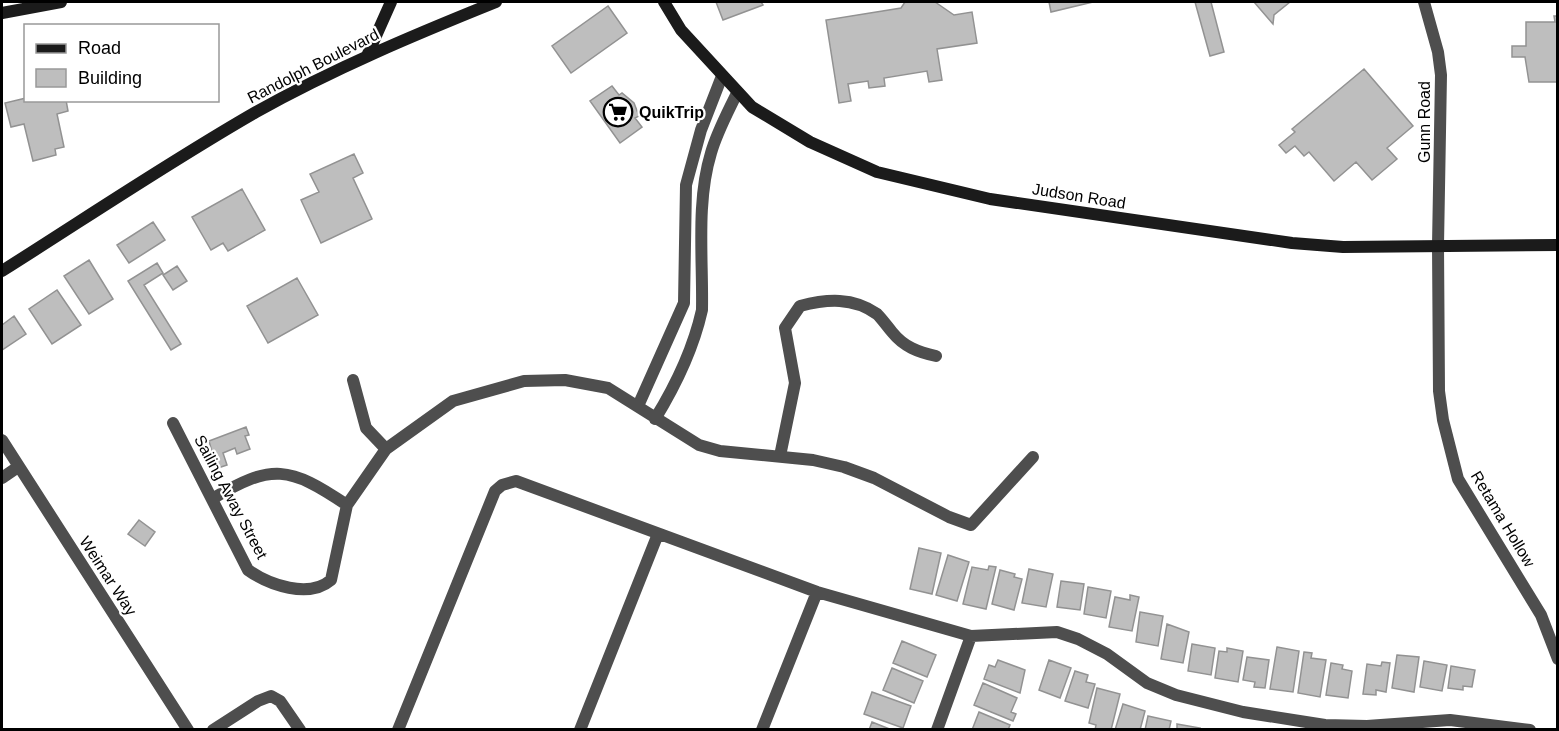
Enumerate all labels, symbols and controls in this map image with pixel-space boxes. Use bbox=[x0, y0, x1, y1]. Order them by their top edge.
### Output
legend bbox=[24, 24, 219, 102]
street label: Randolph Boulevard bbox=[245, 26, 381, 106]
text: Road bbox=[78, 38, 121, 58]
text: Building bbox=[78, 68, 142, 88]
street label: Gunn Road bbox=[1416, 81, 1433, 163]
supermarket icon: QuikTrip bbox=[602, 96, 634, 128]
place label: QuikTrip bbox=[639, 104, 704, 121]
street label: Judson Road bbox=[1031, 180, 1127, 212]
street label: Sailing Away Street bbox=[191, 432, 271, 562]
street label: Retama Hollow bbox=[1468, 468, 1538, 570]
street label: Weimar Way bbox=[76, 533, 140, 619]

